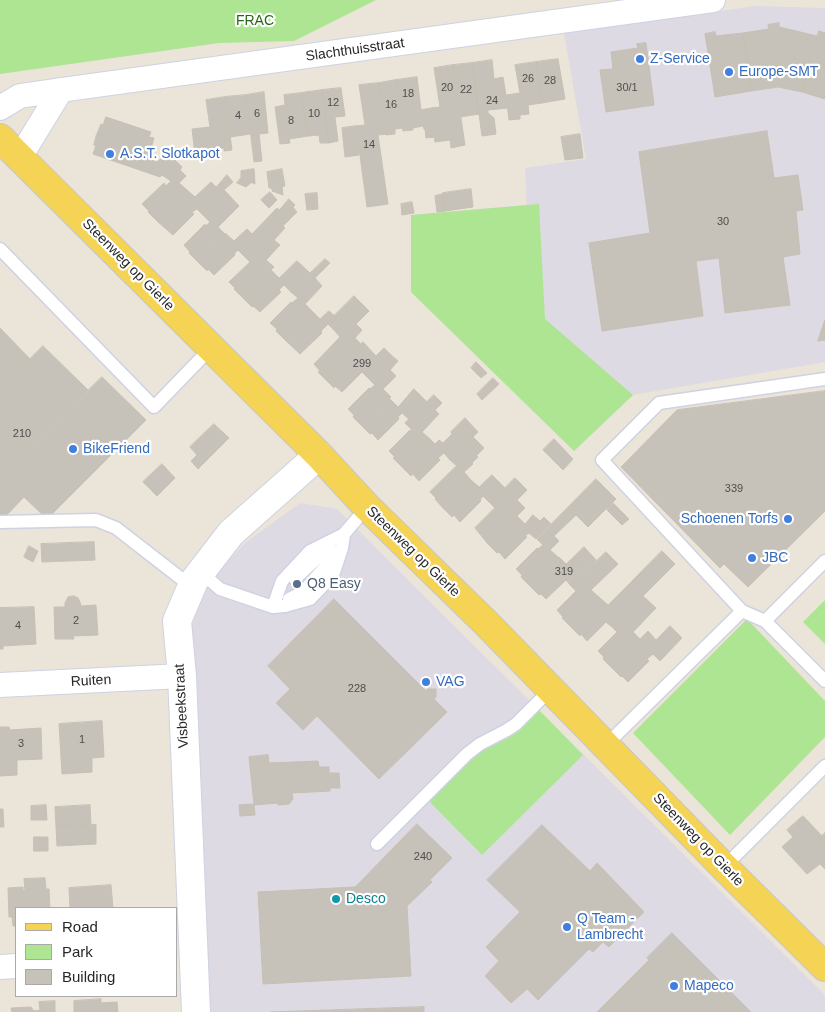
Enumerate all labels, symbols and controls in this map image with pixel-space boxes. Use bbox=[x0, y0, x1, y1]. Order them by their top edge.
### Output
park label: FRAC bbox=[236, 13, 274, 29]
street label: Slachthuisstraat bbox=[305, 35, 405, 65]
place label: Z-Service bbox=[650, 51, 710, 67]
marker: Z-Service bbox=[634, 53, 646, 65]
place label: Europe-SMT bbox=[739, 64, 818, 80]
marker: Europe-SMT bbox=[723, 66, 735, 78]
house number: 26 bbox=[522, 72, 534, 86]
house number: 28 bbox=[544, 74, 556, 88]
house number: 20 bbox=[441, 81, 453, 95]
house number: 30/1 bbox=[616, 81, 638, 95]
house number: 22 bbox=[460, 83, 472, 97]
house number: 18 bbox=[402, 87, 414, 101]
house number: 24 bbox=[486, 94, 498, 108]
house number: 12 bbox=[327, 96, 339, 110]
house number: 16 bbox=[385, 98, 397, 112]
house number: 6 bbox=[254, 107, 260, 121]
house number: 10 bbox=[308, 107, 320, 121]
house number: 4 bbox=[235, 109, 241, 123]
house number: 8 bbox=[288, 114, 294, 128]
house number: 14 bbox=[363, 138, 375, 152]
place label: A.S.T. Slotkapot bbox=[120, 146, 220, 162]
marker: A.S.T. Slotkapot bbox=[104, 148, 116, 160]
house number: 30 bbox=[717, 215, 729, 229]
street label: Steenweg op Gierle bbox=[79, 216, 177, 314]
house number: 299 bbox=[353, 357, 371, 371]
house number: 210 bbox=[13, 427, 31, 441]
place label: BikeFriend bbox=[83, 441, 150, 457]
marker: BikeFriend bbox=[67, 443, 79, 455]
house number: 339 bbox=[725, 482, 743, 496]
street label: Steenweg op Gierle bbox=[363, 503, 463, 601]
place label: Schoenen Torfs bbox=[681, 511, 778, 527]
marker: Schoenen Torfs bbox=[782, 513, 794, 525]
place label: JBC bbox=[762, 550, 788, 566]
marker: JBC bbox=[746, 552, 758, 564]
house number: 319 bbox=[555, 565, 573, 579]
place label: Q8 Easy bbox=[307, 576, 361, 592]
marker: Q8 Easy bbox=[291, 578, 303, 590]
house number: 2 bbox=[73, 614, 79, 628]
house number: 4 bbox=[15, 619, 21, 633]
street label: Visbeekstraat bbox=[171, 663, 193, 749]
street label: Ruiten bbox=[70, 672, 112, 690]
place label: VAG bbox=[436, 674, 465, 690]
marker: VAG bbox=[420, 676, 432, 688]
house number: 228 bbox=[348, 682, 366, 696]
house number: 1 bbox=[79, 733, 85, 747]
house number: 3 bbox=[18, 737, 24, 751]
street label: Steenweg op Gierle bbox=[649, 790, 747, 890]
house number: 240 bbox=[414, 850, 432, 864]
place label: Desco bbox=[346, 891, 386, 907]
marker: Desco bbox=[330, 893, 342, 905]
legend bbox=[15, 907, 178, 997]
place label: Q Team - Lambrecht bbox=[577, 911, 643, 944]
text: Road bbox=[62, 918, 98, 935]
marker: Q Team - Lambrecht bbox=[561, 921, 573, 933]
text: Park bbox=[62, 943, 93, 960]
text: Building bbox=[62, 968, 115, 985]
place label: Mapeco bbox=[684, 978, 734, 994]
marker: Mapeco bbox=[668, 980, 680, 992]

